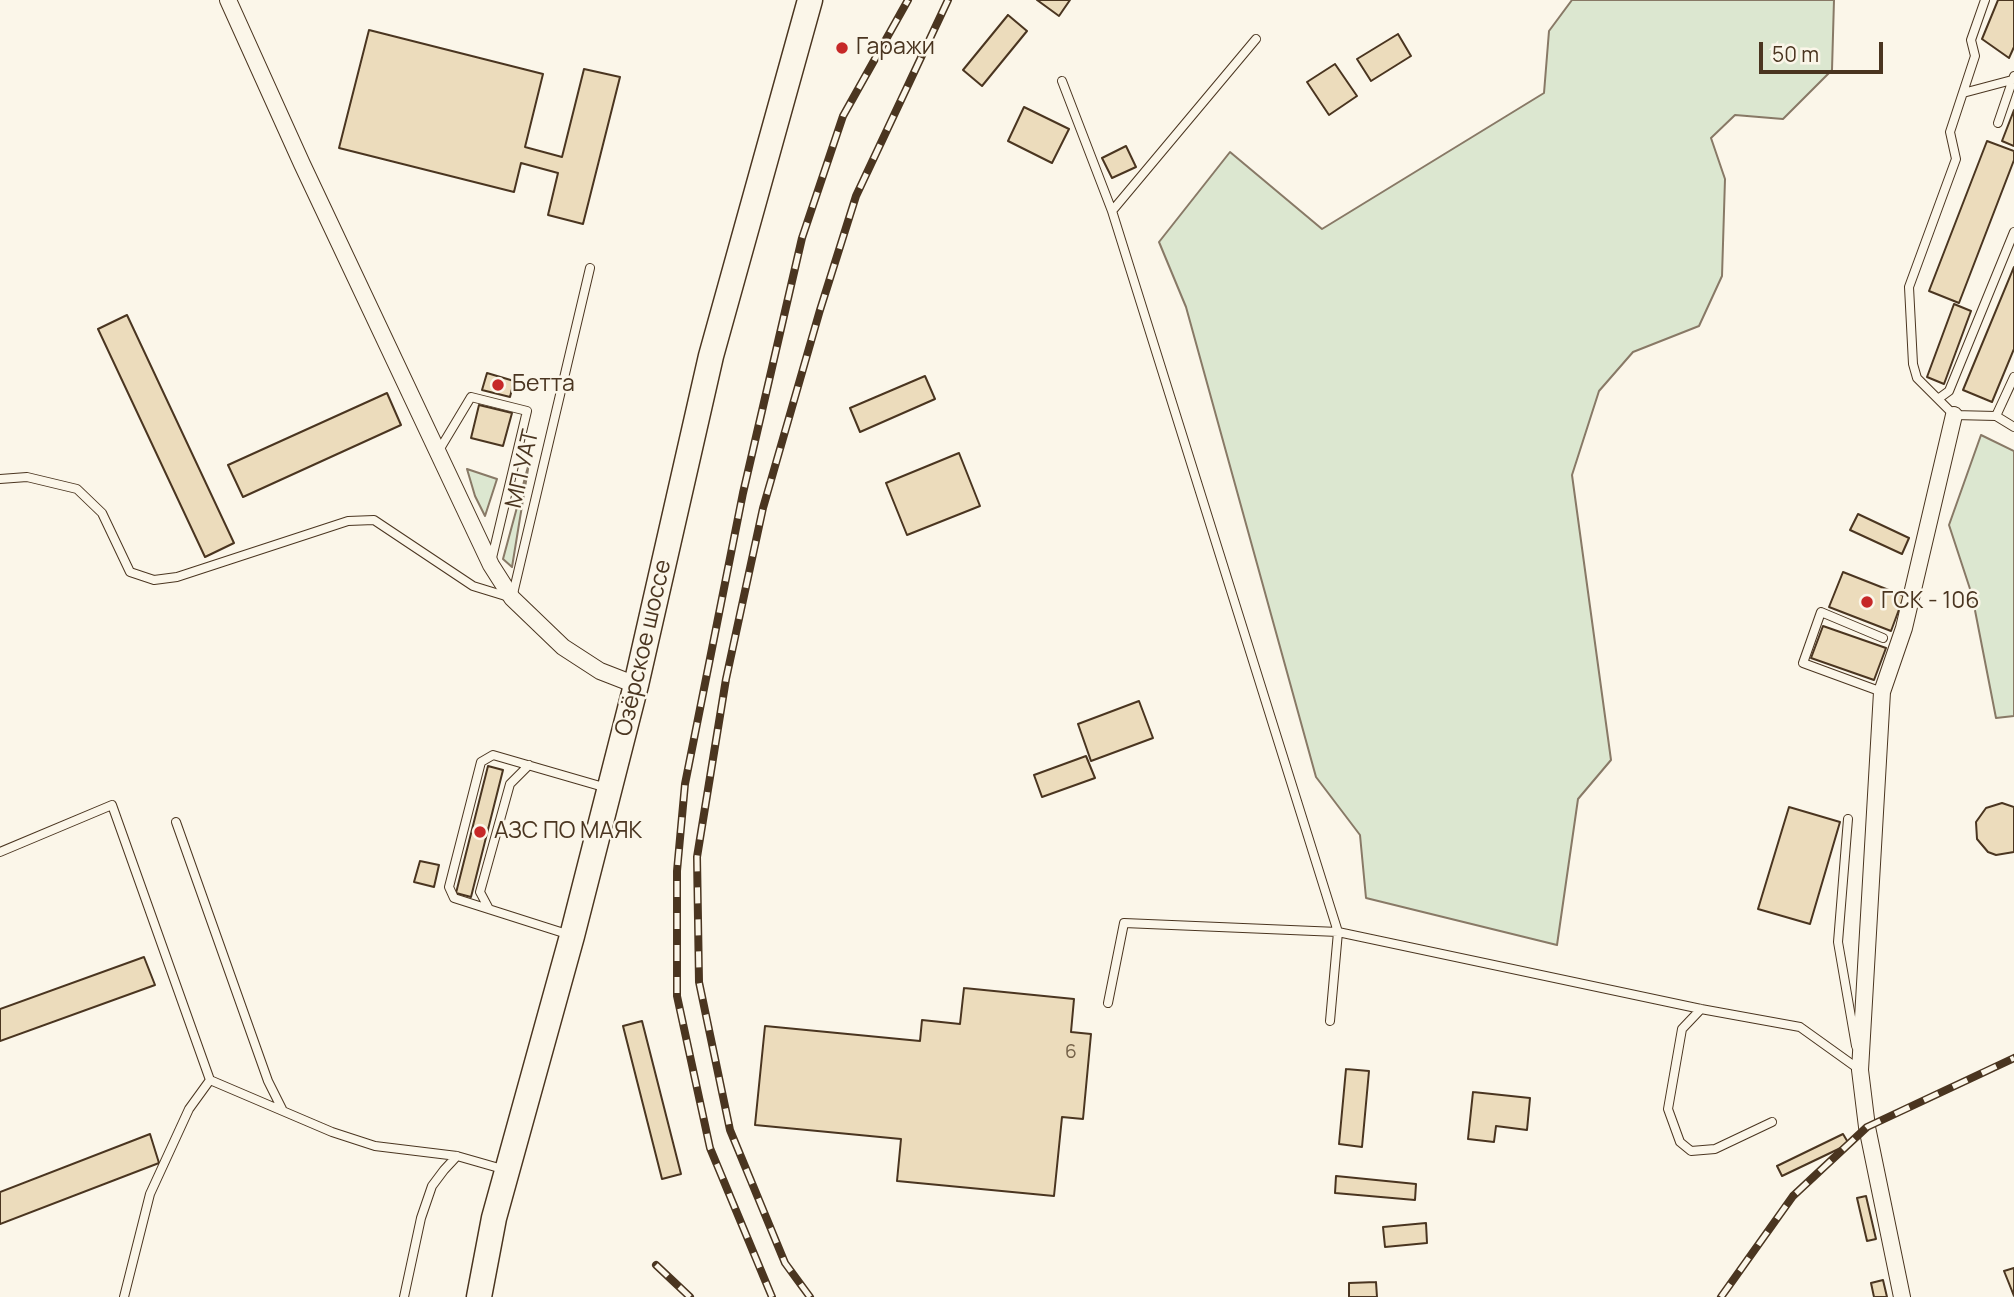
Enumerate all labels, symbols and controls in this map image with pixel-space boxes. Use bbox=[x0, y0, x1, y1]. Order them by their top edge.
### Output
scale bar bbox=[1762, 28, 1886, 72]
place label: Гаражи bbox=[856, 34, 935, 62]
marker: Гаражи bbox=[834, 40, 850, 56]
text: 50 m bbox=[1772, 40, 1819, 68]
place label: Бетта bbox=[512, 371, 575, 399]
marker: Бетта bbox=[490, 377, 506, 393]
street label: МП УАТ bbox=[501, 427, 545, 511]
street label: Озёрское шоссе bbox=[610, 557, 678, 739]
place label: ГСК - 106 bbox=[1881, 588, 1979, 616]
marker: ГСК - 106 bbox=[1859, 594, 1875, 610]
place label: АЗС ПО МАЯК bbox=[494, 818, 642, 846]
marker: АЗС ПО МАЯК bbox=[472, 824, 488, 840]
house number: 6 bbox=[1065, 1042, 1077, 1064]

